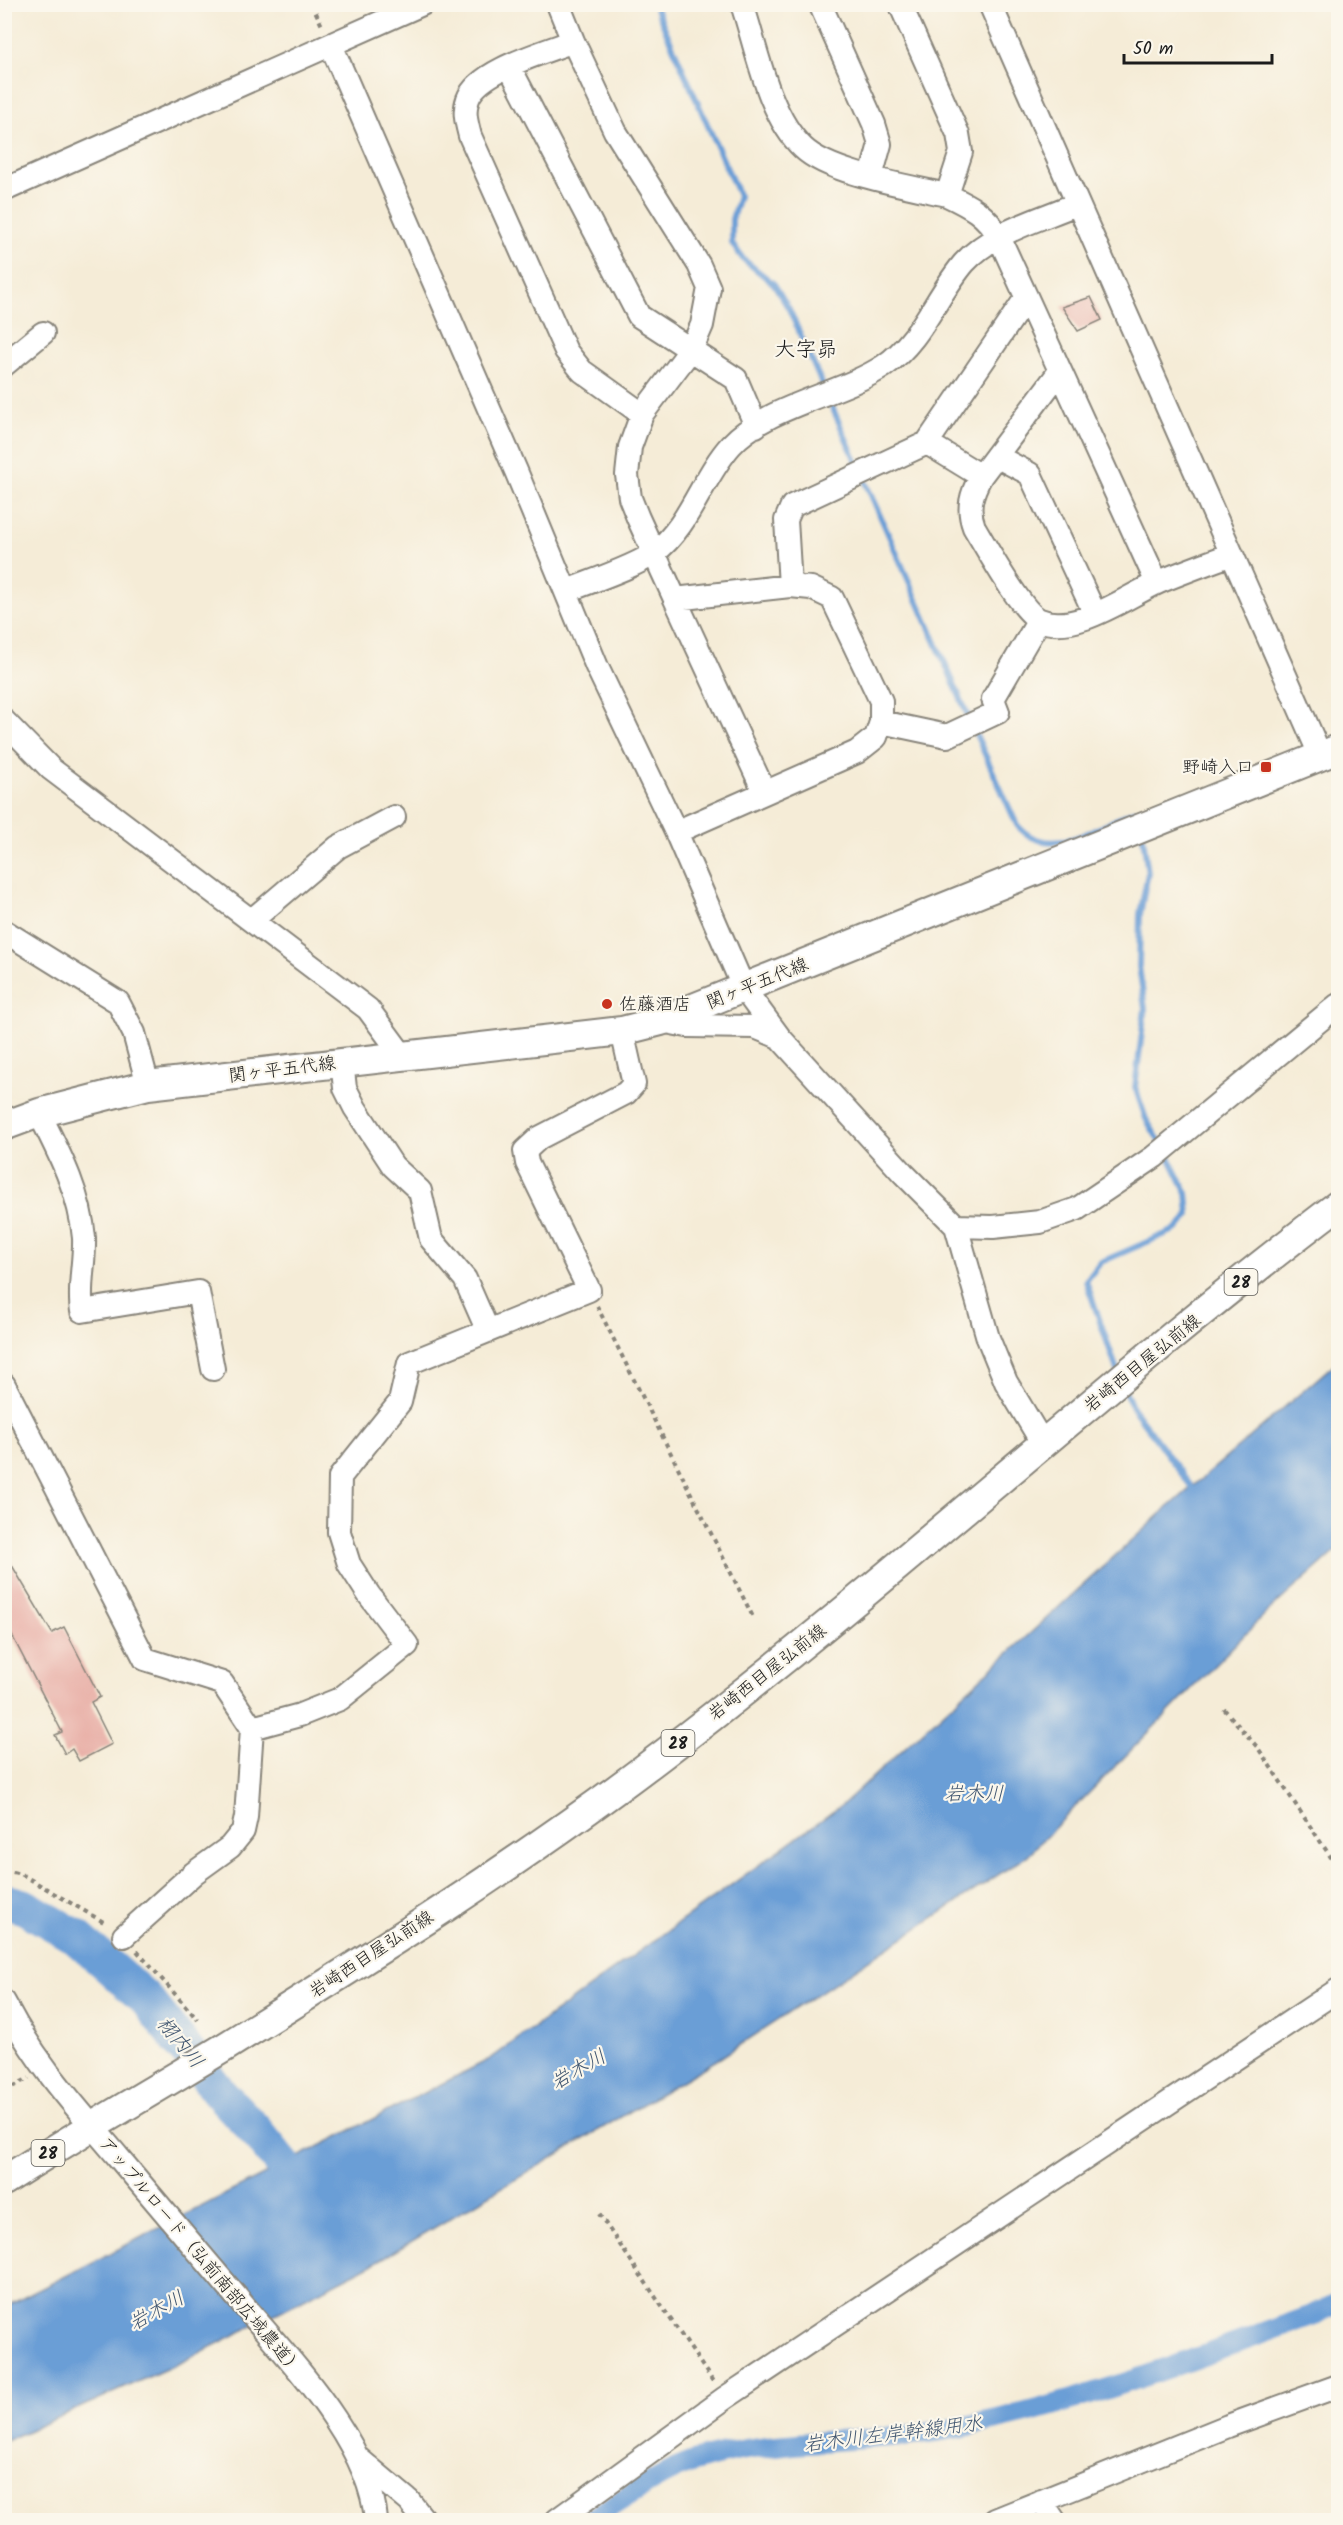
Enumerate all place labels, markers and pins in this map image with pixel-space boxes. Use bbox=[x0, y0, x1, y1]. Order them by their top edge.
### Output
place label: 野崎入口 bbox=[1182, 754, 1254, 783]
marker: 野崎入口 bbox=[1259, 760, 1273, 774]
place label: 佐藤酒店 bbox=[619, 991, 691, 1020]
marker: 佐藤酒店 bbox=[600, 997, 614, 1011]

